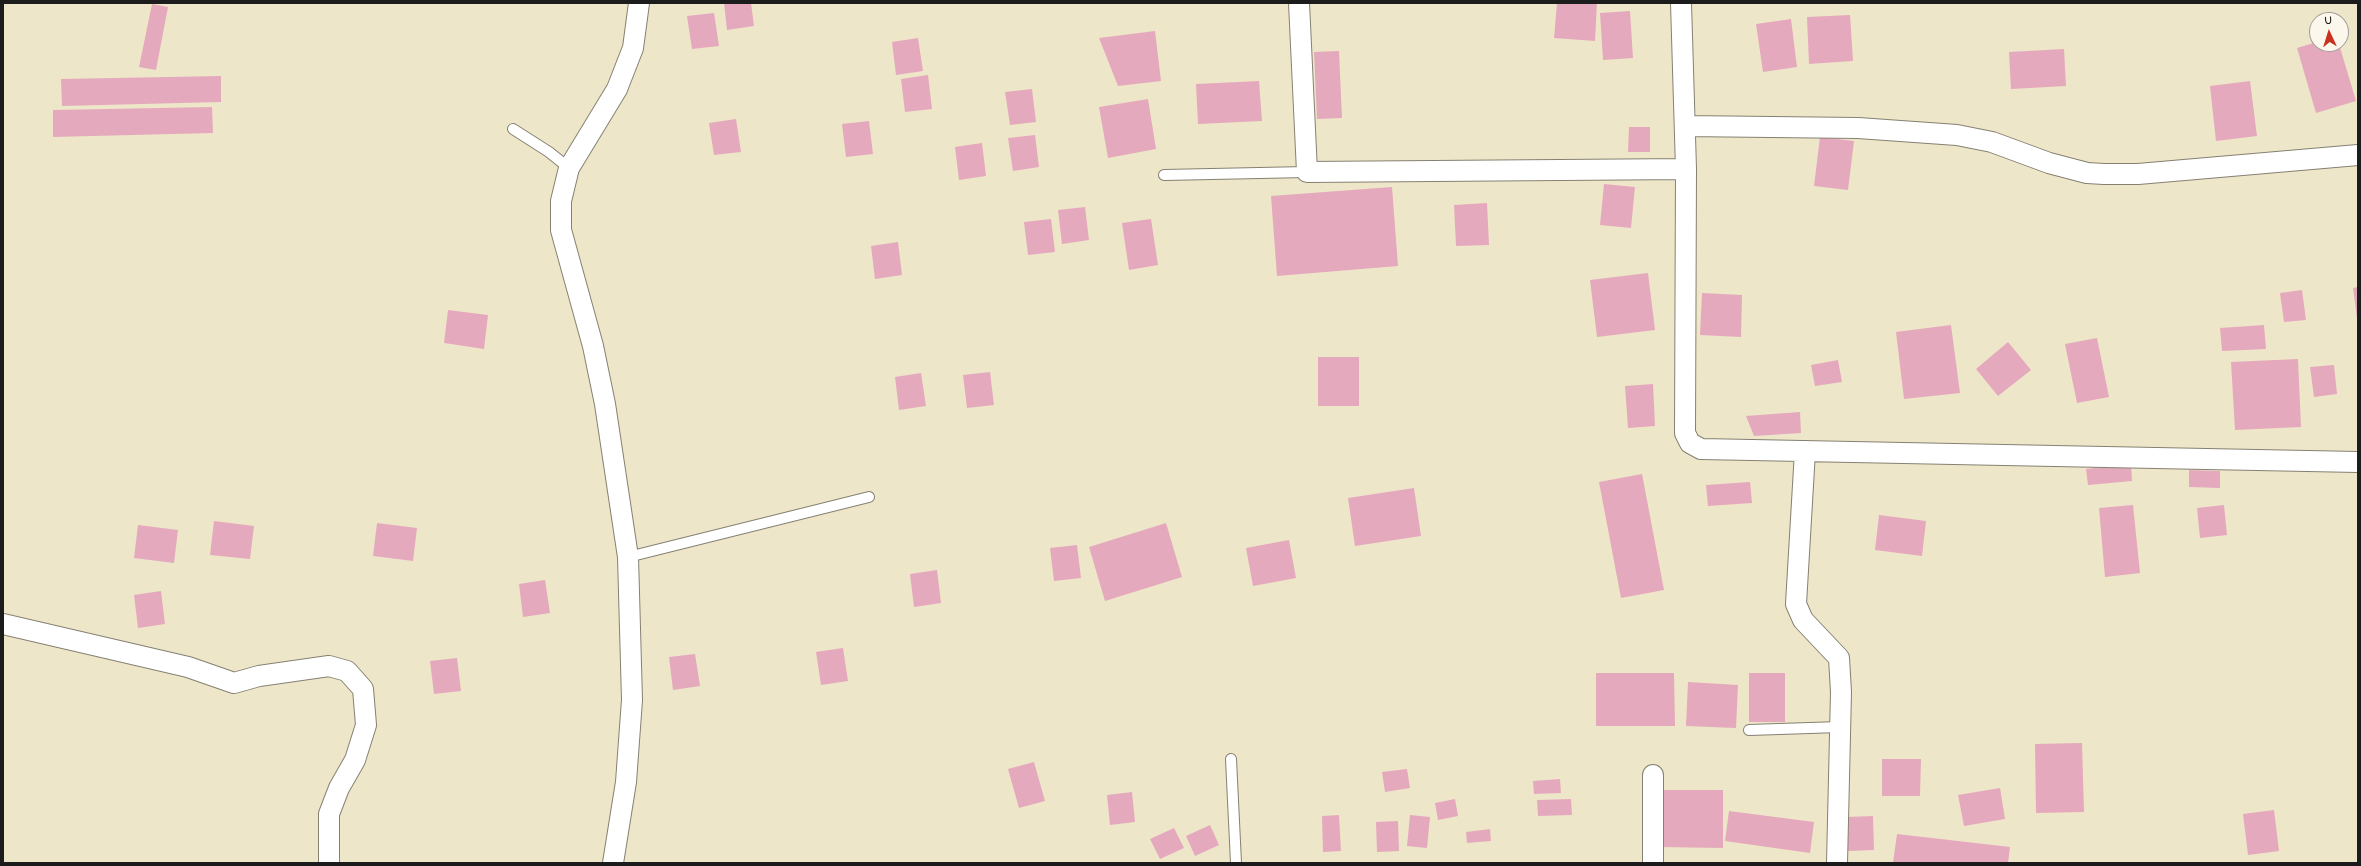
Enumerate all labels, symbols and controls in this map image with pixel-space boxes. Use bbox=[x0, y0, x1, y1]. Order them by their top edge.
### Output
north arrow bbox=[2309, 12, 2349, 52]
text: U bbox=[2324, 14, 2332, 27]

